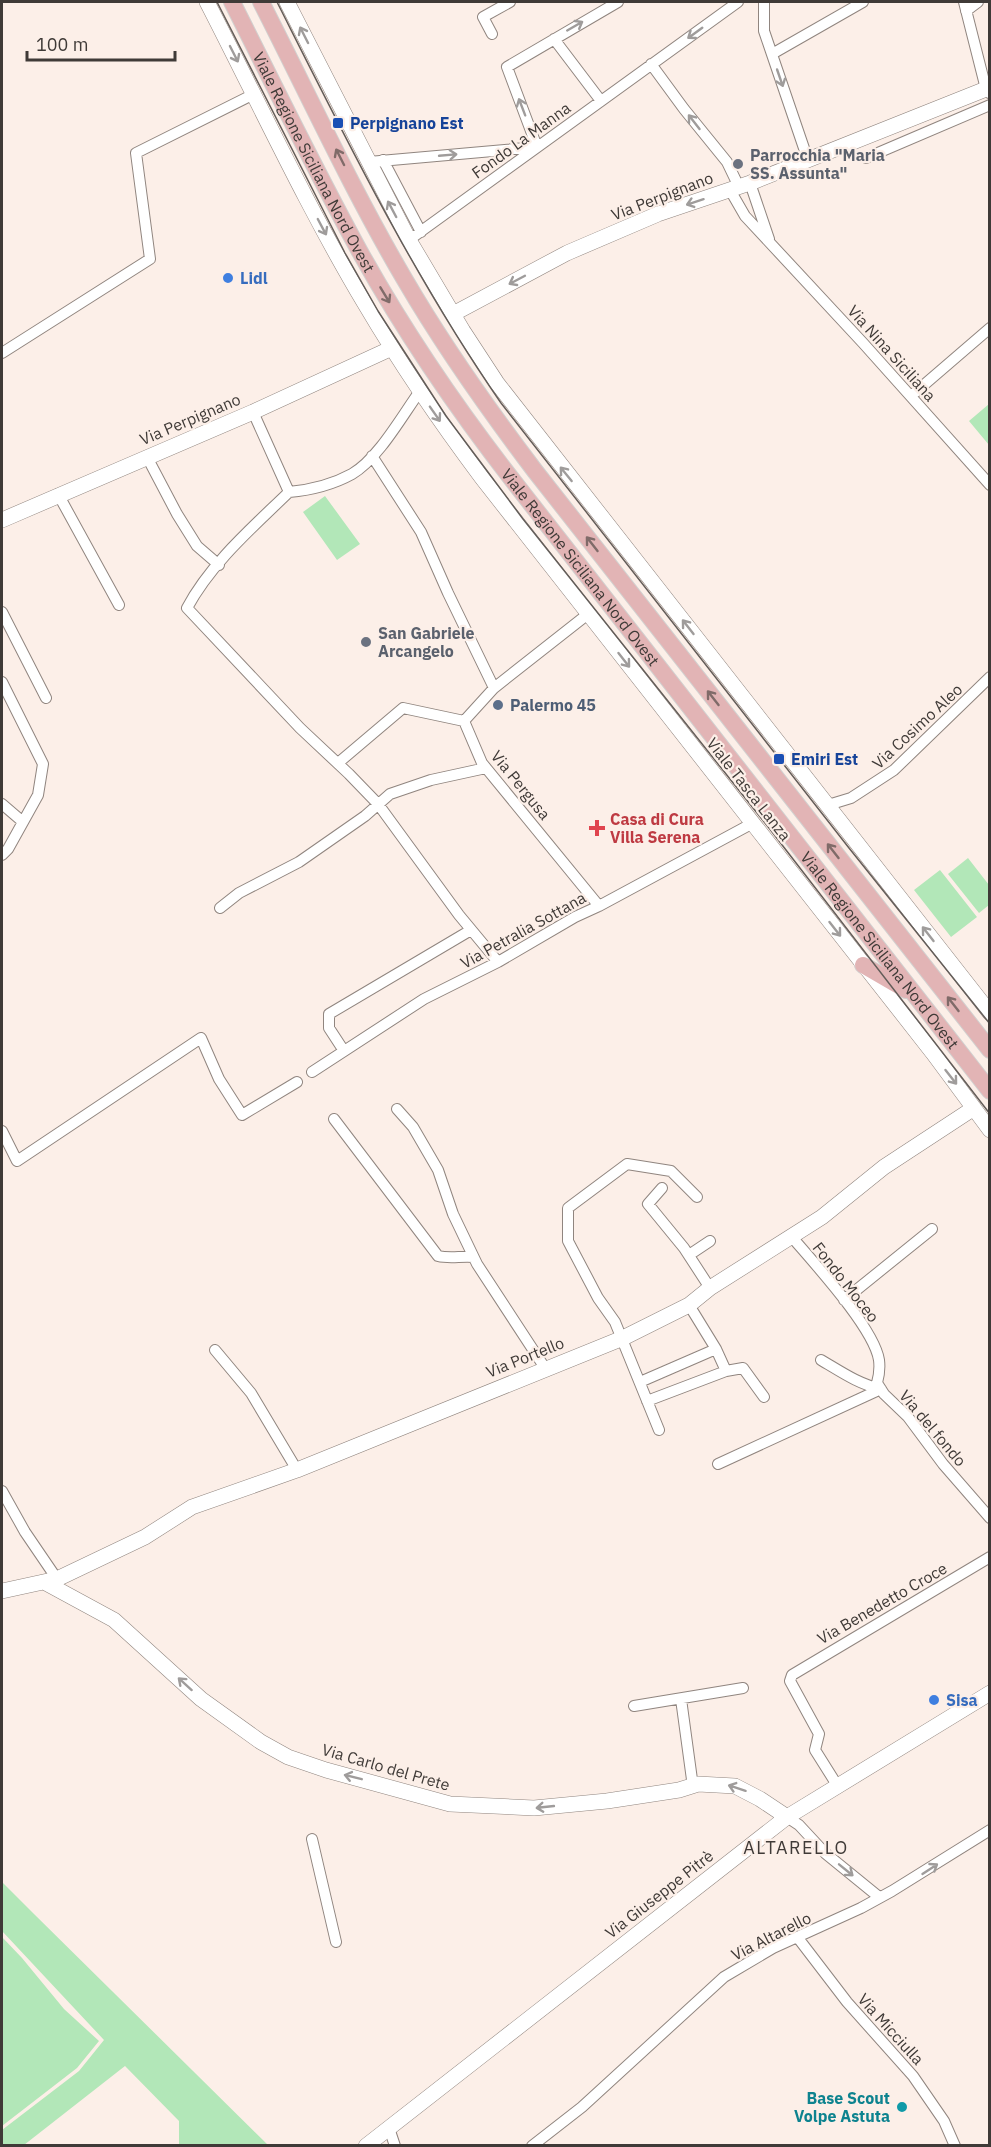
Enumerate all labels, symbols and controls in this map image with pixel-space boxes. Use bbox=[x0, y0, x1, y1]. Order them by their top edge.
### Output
one-way arrow bbox=[566, 20, 583, 32]
scale bar bbox=[27, 24, 176, 62]
one-way arrow bbox=[298, 27, 310, 44]
one-way arrow bbox=[687, 27, 703, 39]
text: 100 m bbox=[36, 33, 88, 56]
one-way arrow bbox=[228, 44, 240, 62]
street label: Viale Regione Siciliana Nord Ovest bbox=[249, 49, 379, 276]
one-way arrow bbox=[775, 69, 786, 88]
street label: Fondo La Manna bbox=[468, 97, 575, 183]
one-way arrow bbox=[516, 98, 527, 117]
place label: Perpignano Est bbox=[350, 113, 464, 133]
one-way arrow bbox=[687, 114, 700, 130]
marker: Perpignano Est bbox=[331, 116, 345, 130]
place label: Parrocchia "Maria SS. Assunta" bbox=[750, 145, 885, 183]
one-way arrow bbox=[334, 149, 346, 166]
one-way arrow bbox=[437, 149, 457, 160]
marker: Parrocchia "Maria SS. Assunta" bbox=[731, 157, 745, 171]
street label: Via Perpignano bbox=[608, 167, 716, 225]
one-way arrow bbox=[686, 197, 705, 208]
one-way arrow bbox=[386, 200, 398, 218]
one-way arrow bbox=[317, 218, 328, 236]
place label: Lidl bbox=[240, 268, 268, 288]
marker: Lidl bbox=[221, 271, 235, 285]
one-way arrow bbox=[508, 275, 526, 286]
one-way arrow bbox=[380, 286, 392, 303]
street label: Via Nina Siciliana bbox=[844, 301, 941, 406]
street label: Via Perpignano bbox=[137, 389, 243, 449]
one-way arrow bbox=[429, 405, 441, 422]
street label: Viale Regione Siciliana Nord Ovest bbox=[497, 464, 664, 670]
one-way arrow bbox=[560, 467, 573, 483]
one-way arrow bbox=[586, 536, 599, 552]
one-way arrow bbox=[681, 619, 694, 635]
place label: San Gabriele Arcangelo bbox=[378, 623, 475, 661]
marker: San Gabriele Arcangelo bbox=[359, 635, 373, 649]
one-way arrow bbox=[618, 651, 631, 667]
street label: Via Cosimo Aleo bbox=[868, 679, 966, 773]
one-way arrow bbox=[706, 690, 719, 706]
place label: Palermo 45 bbox=[510, 695, 596, 715]
marker: Palermo 45 bbox=[491, 698, 505, 712]
street label: Viale Tasca Lanza bbox=[702, 733, 796, 845]
street label: Via Pergusa bbox=[487, 746, 555, 824]
place label: Emiri Est bbox=[791, 749, 858, 769]
marker: Emiri Est bbox=[772, 752, 786, 766]
place label: Casa di Cura Villa Serena bbox=[610, 809, 704, 847]
marker: Casa di Cura Villa Serena bbox=[588, 819, 606, 837]
one-way arrow bbox=[827, 843, 840, 859]
street label: Viale Regione Siciliana Nord Ovest bbox=[796, 847, 963, 1053]
street label: Via Petralia Sottana bbox=[457, 887, 590, 973]
one-way arrow bbox=[829, 921, 842, 937]
one-way arrow bbox=[921, 926, 934, 942]
one-way arrow bbox=[947, 997, 960, 1013]
one-way arrow bbox=[945, 1069, 957, 1085]
street label: Fondo Moceo bbox=[808, 1238, 884, 1326]
street label: Via Portello bbox=[483, 1332, 567, 1382]
street label: Via del fondo bbox=[895, 1386, 971, 1470]
street label: Via Benedetto Croce bbox=[814, 1558, 951, 1648]
one-way arrow bbox=[178, 1677, 193, 1691]
place label: Sisa bbox=[946, 1690, 978, 1710]
marker: Sisa bbox=[927, 1693, 941, 1707]
street label: Via Carlo del Prete bbox=[320, 1739, 452, 1795]
one-way arrow bbox=[344, 1771, 363, 1783]
one-way arrow bbox=[728, 1782, 747, 1793]
one-way arrow bbox=[535, 1802, 555, 1813]
district label: ALTARELLO bbox=[743, 1836, 849, 1859]
street label: Via Giuseppe Pitrè bbox=[601, 1845, 717, 1942]
one-way arrow bbox=[922, 1862, 939, 1875]
one-way arrow bbox=[838, 1863, 853, 1877]
street label: Via Altarello bbox=[728, 1907, 814, 1965]
street label: Via Micciulla bbox=[854, 1989, 929, 2069]
place label: Base Scout Volpe Astuta bbox=[794, 2088, 890, 2126]
marker: Base Scout Volpe Astuta bbox=[895, 2100, 909, 2114]

